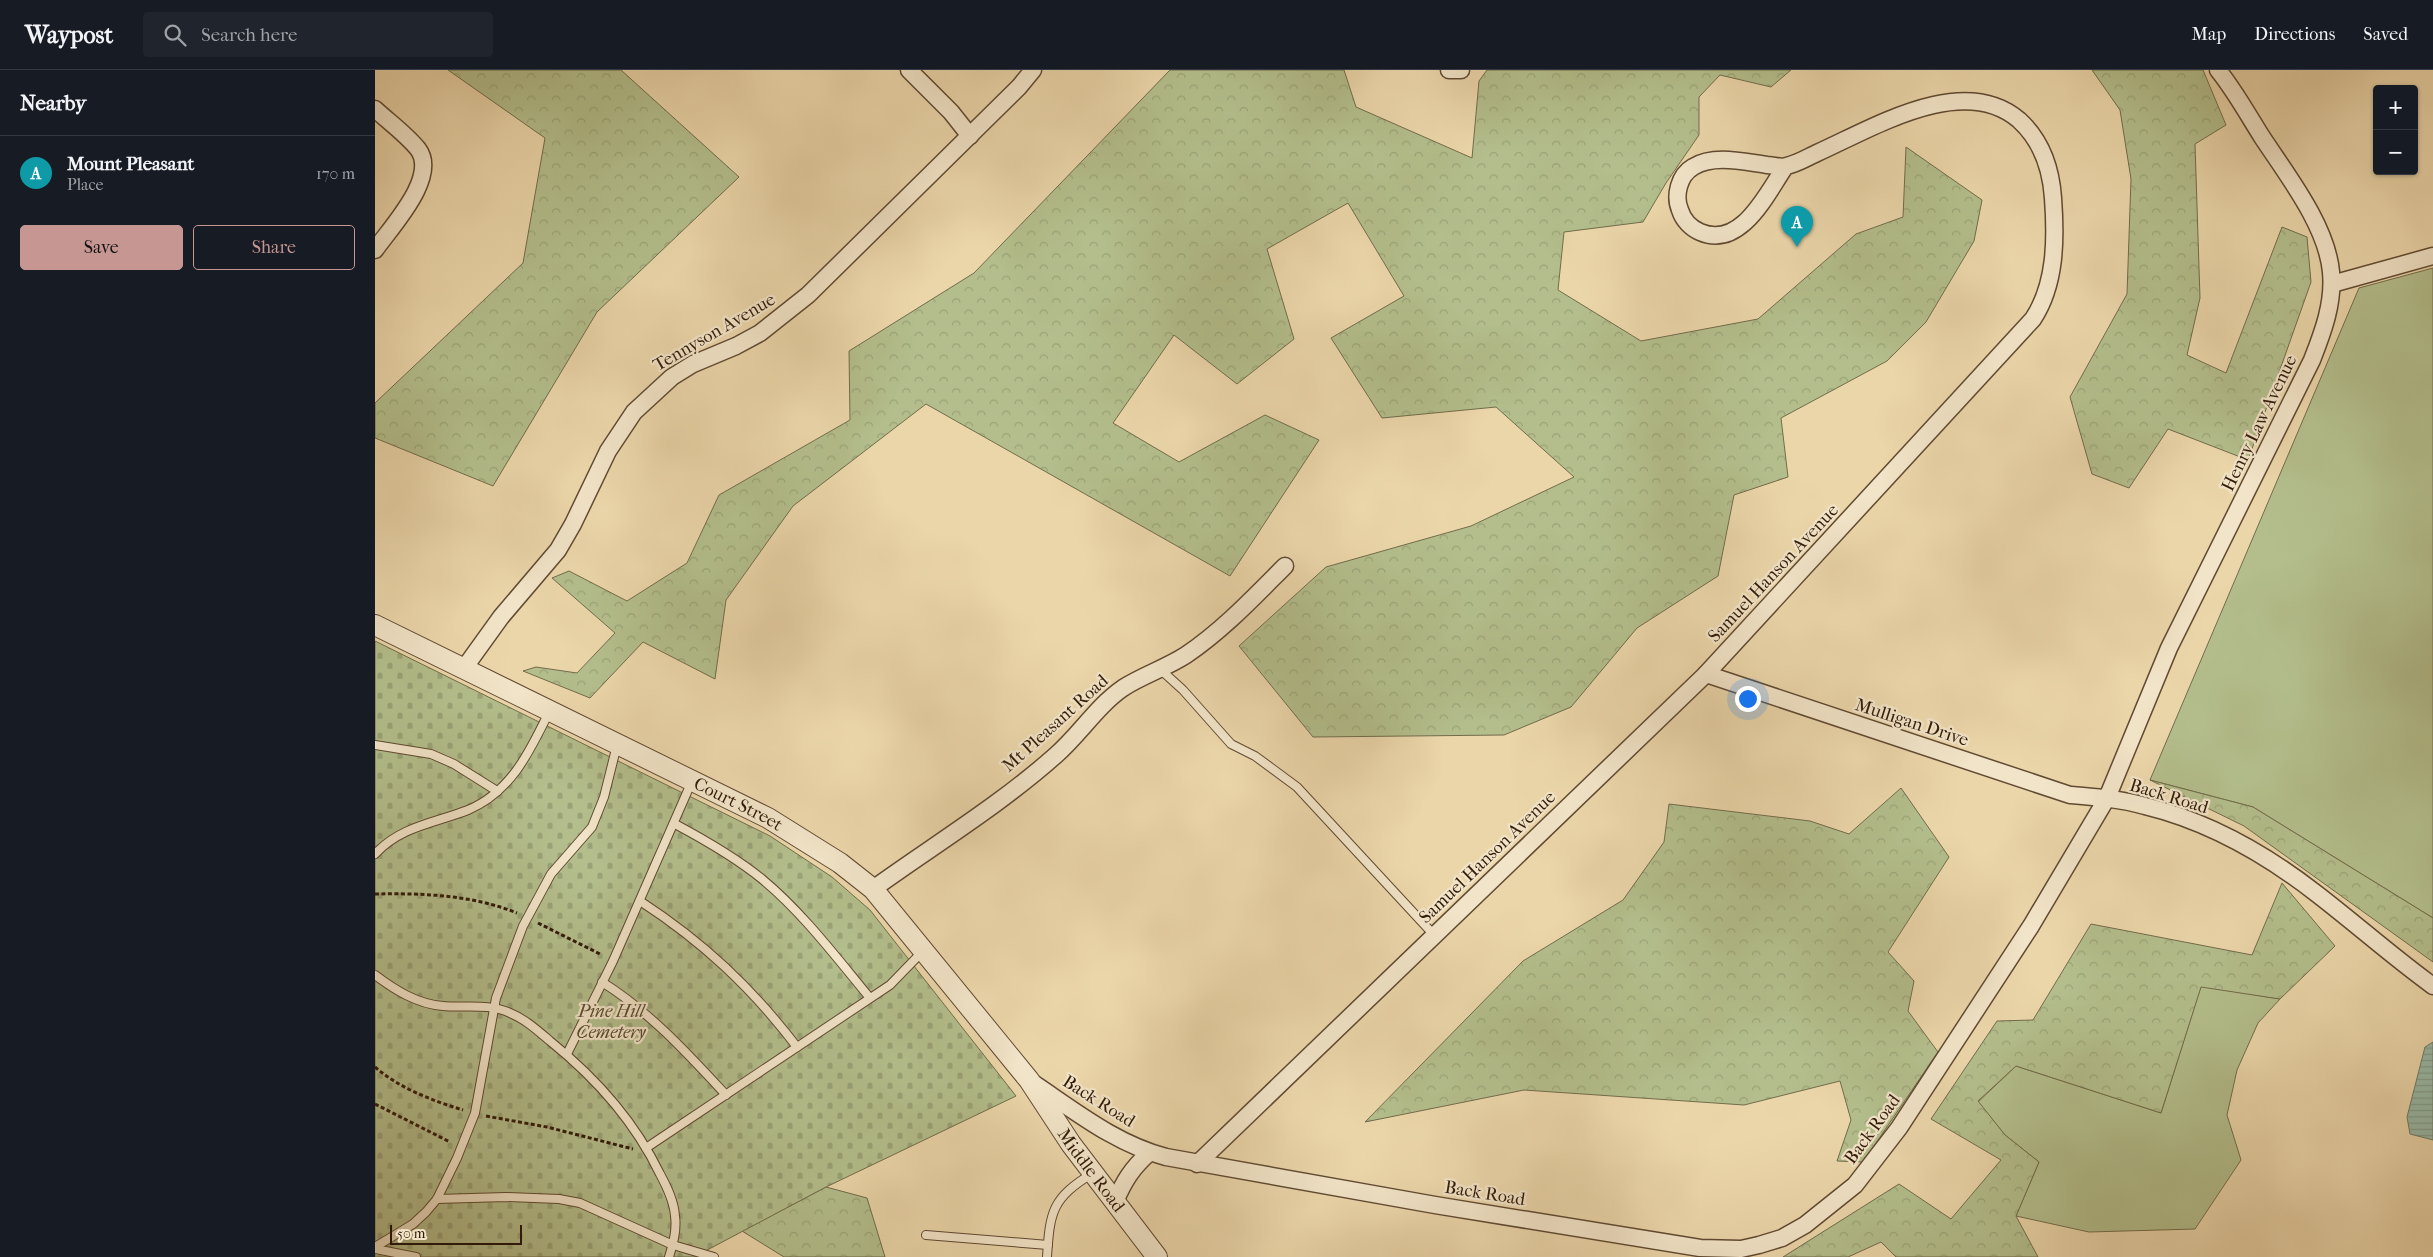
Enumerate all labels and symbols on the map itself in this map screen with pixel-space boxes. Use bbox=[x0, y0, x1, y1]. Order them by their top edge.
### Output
pin: A bbox=[1781, 206, 1813, 247]
street label: Tennyson Avenue bbox=[649, 289, 779, 376]
street label: Henry Law Avenue bbox=[2217, 352, 2302, 495]
street label: Samuel Hanson Avenue bbox=[1704, 500, 1843, 647]
street label: Mt Pleasant Road bbox=[998, 670, 1113, 776]
your location bbox=[1735, 686, 1761, 712]
street label: Mulligan Drive bbox=[1853, 694, 1971, 751]
street label: Court Street bbox=[690, 773, 787, 836]
street label: Back Road bbox=[2127, 775, 2211, 818]
street label: Samuel Hanson Avenue bbox=[1415, 787, 1560, 928]
park label: Pine Hill Cemetery bbox=[576, 1001, 647, 1043]
street label: Back Road bbox=[1059, 1071, 1139, 1132]
street label: Back Road bbox=[1840, 1090, 1905, 1168]
street label: Middle Road bbox=[1053, 1125, 1129, 1217]
street label: Back Road bbox=[1443, 1177, 1527, 1210]
scale bar bbox=[390, 1222, 523, 1245]

